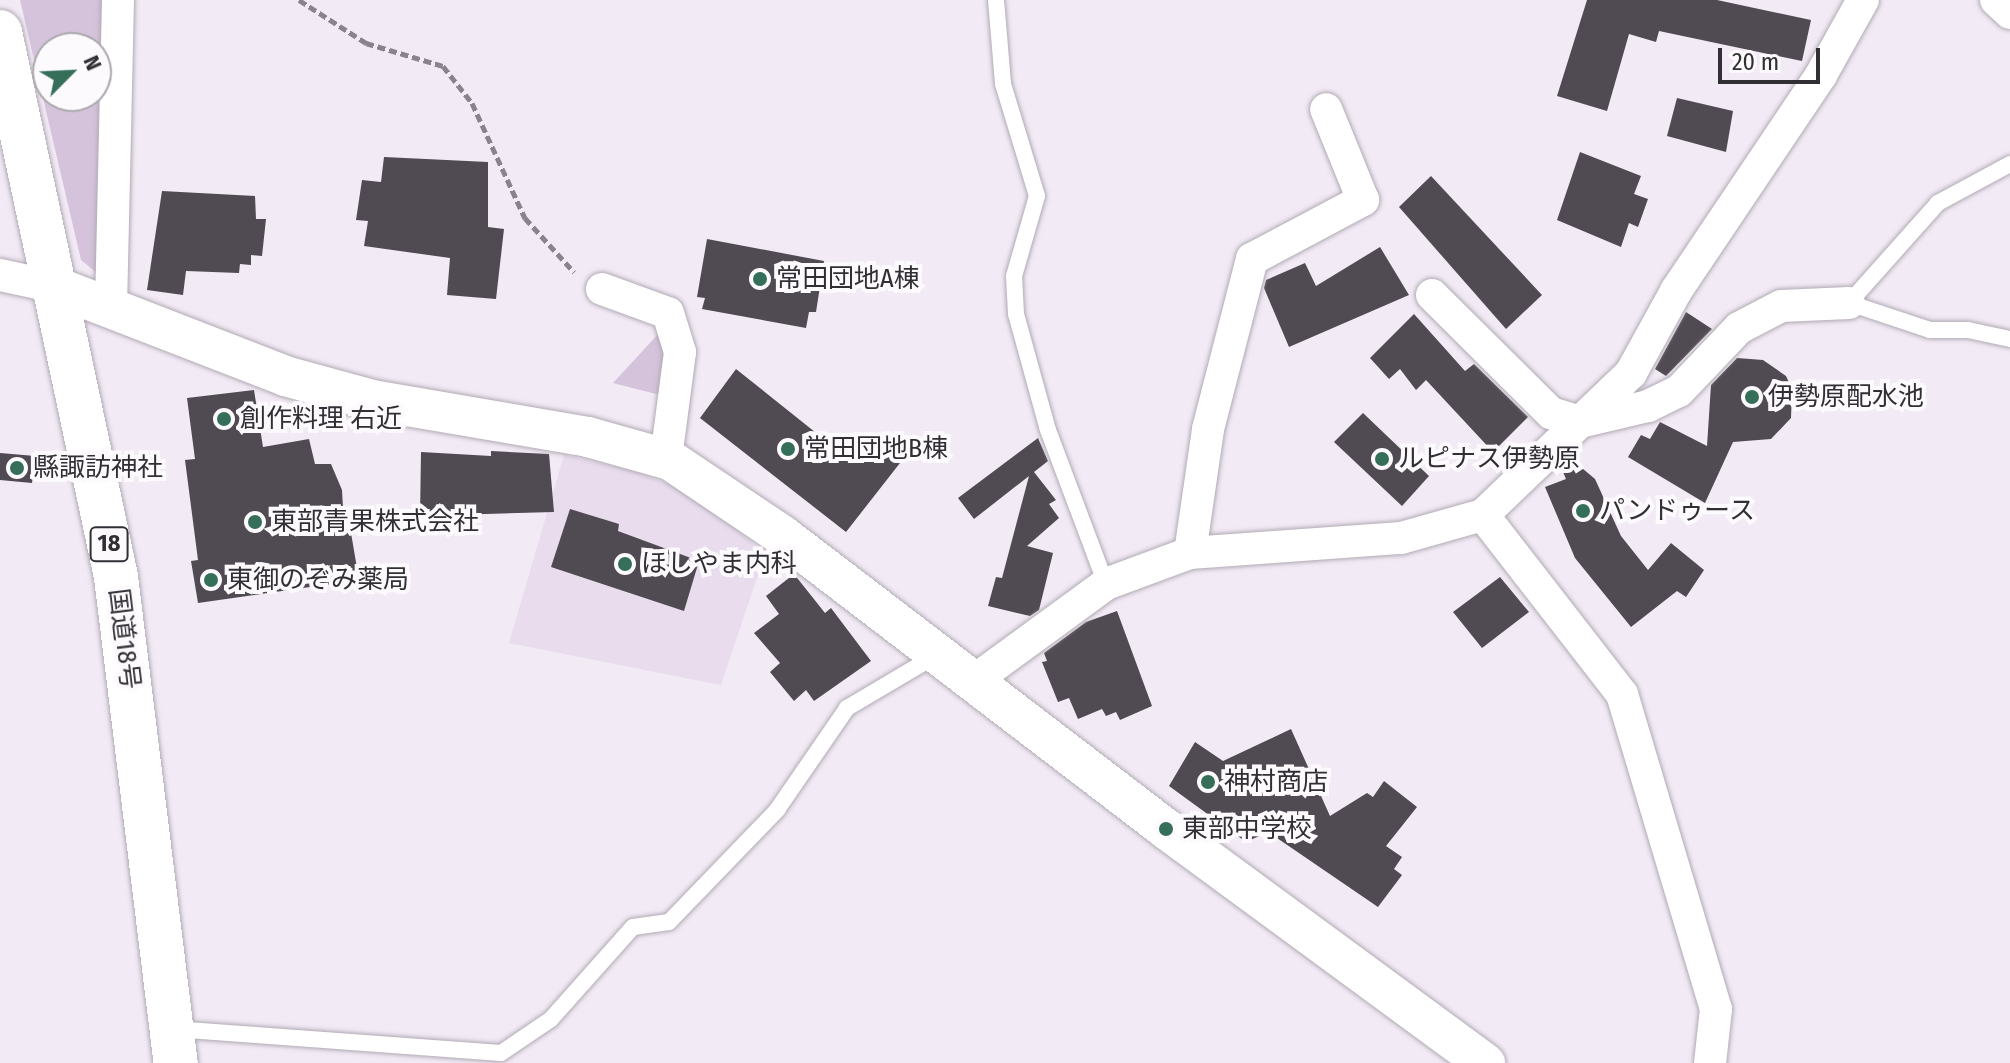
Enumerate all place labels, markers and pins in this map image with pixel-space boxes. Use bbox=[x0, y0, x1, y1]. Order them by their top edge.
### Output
place label: 常田団地A棟 bbox=[776, 263, 920, 295]
marker: 常田団地A棟 bbox=[751, 270, 769, 288]
place label: 伊勢原配水池 bbox=[1768, 381, 1924, 413]
marker: 伊勢原配水池 bbox=[1743, 388, 1761, 406]
place label: 創作料理 右近 bbox=[240, 403, 402, 435]
marker: 創作料理 右近 bbox=[215, 410, 233, 428]
place label: 常田団地B棟 bbox=[804, 433, 948, 465]
marker: 常田団地B棟 bbox=[779, 440, 797, 458]
place label: ルピナス伊勢原 bbox=[1398, 443, 1580, 475]
marker: ルピナス伊勢原 bbox=[1373, 450, 1391, 468]
place label: 縣諏訪神社 bbox=[33, 452, 163, 484]
marker: 縣諏訪神社 bbox=[8, 459, 26, 477]
place label: パンドゥース bbox=[1599, 495, 1755, 527]
marker: パンドゥース bbox=[1574, 502, 1592, 520]
place label: 東部青果株式会社 bbox=[271, 506, 479, 538]
marker: 東部青果株式会社 bbox=[246, 513, 264, 531]
place label: ほしやま内科 bbox=[641, 548, 797, 580]
marker: ほしやま内科 bbox=[616, 555, 634, 573]
place label: 東御のぞみ薬局 bbox=[227, 564, 409, 596]
marker: 東御のぞみ薬局 bbox=[202, 571, 220, 589]
place label: 神村商店 bbox=[1224, 766, 1328, 798]
marker: 神村商店 bbox=[1199, 773, 1217, 791]
place label: 東部中学校 bbox=[1182, 813, 1312, 845]
marker: 東部中学校 bbox=[1157, 820, 1175, 838]

